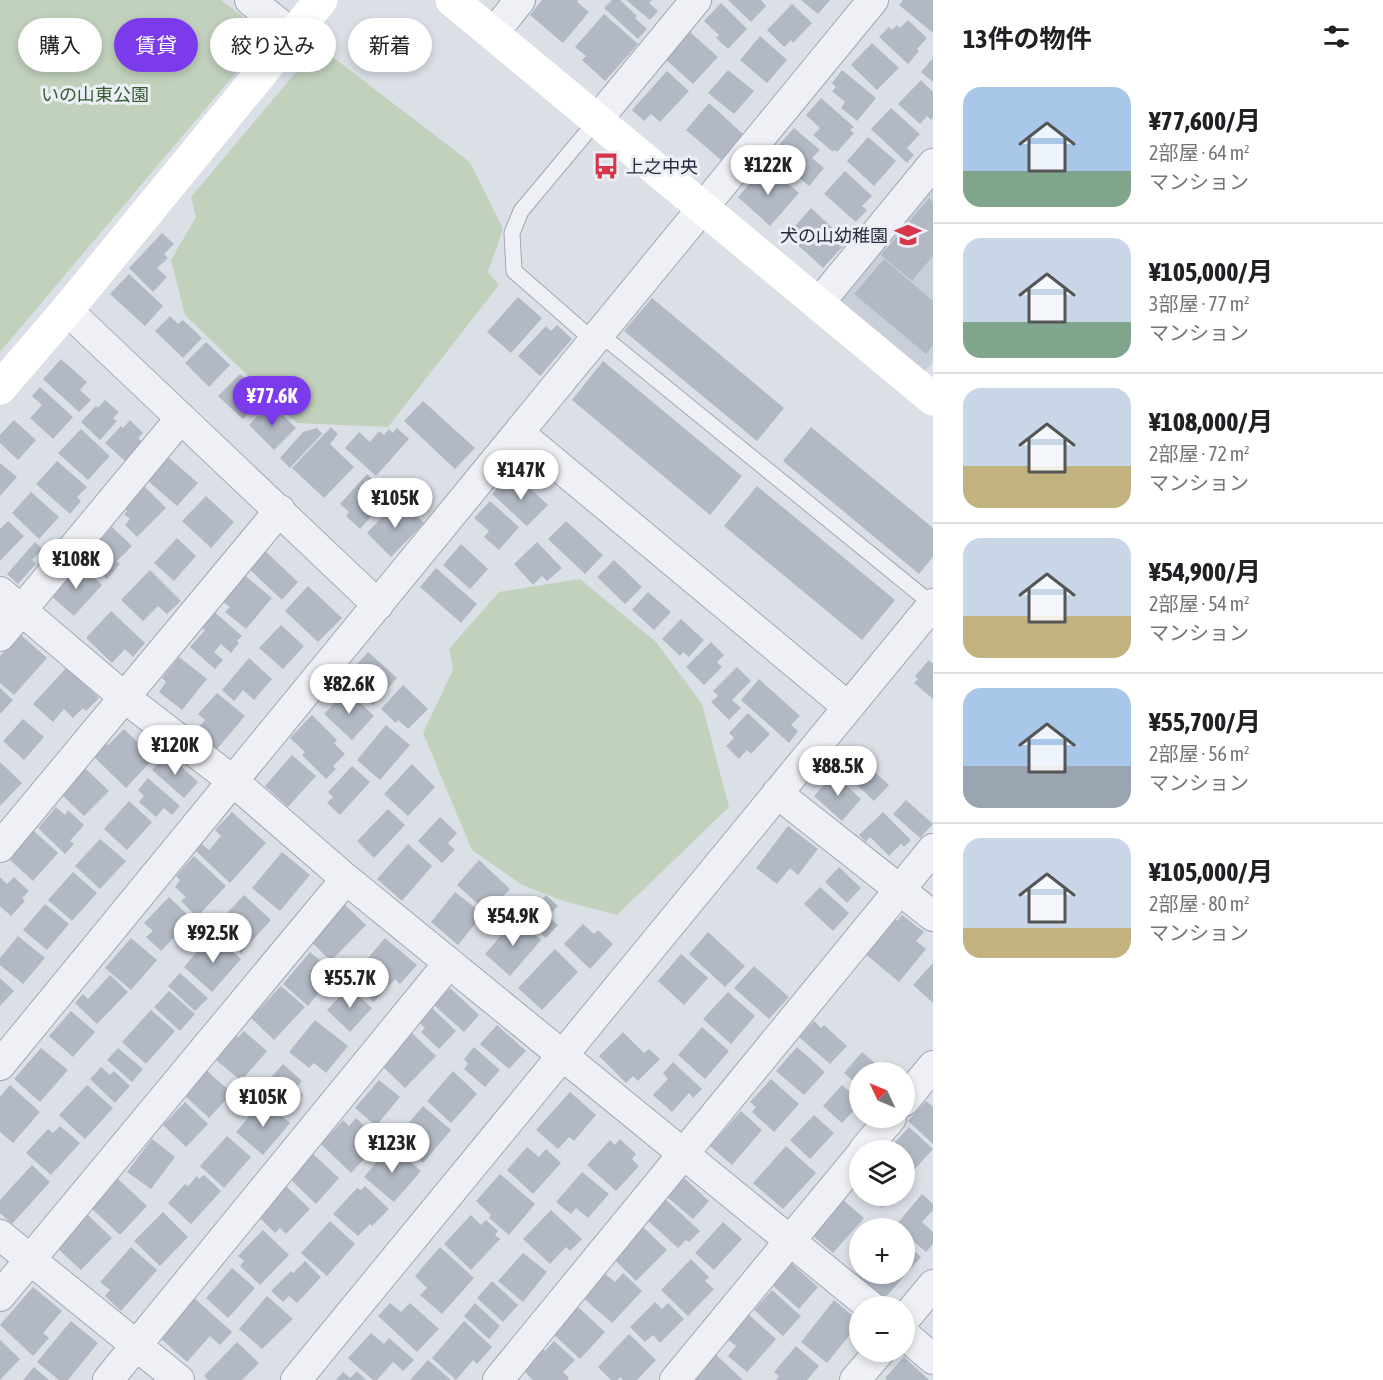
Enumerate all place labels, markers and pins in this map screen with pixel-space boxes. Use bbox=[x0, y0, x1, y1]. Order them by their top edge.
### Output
pin: ¥122K bbox=[726, 145, 810, 196]
bus stop icon: 上之中央 bbox=[591, 151, 621, 181]
place label: 上之中央 bbox=[626, 156, 698, 177]
school or university icon: 犬の山幼稚園 bbox=[893, 220, 923, 250]
place label: 犬の山幼稚園 bbox=[780, 225, 888, 246]
pin: ¥77.6K bbox=[223, 376, 321, 427]
pin: ¥147K bbox=[479, 450, 563, 501]
pin: ¥105K bbox=[353, 478, 437, 529]
pin: ¥108K bbox=[34, 539, 118, 590]
pin: ¥82.6K bbox=[300, 664, 398, 715]
pin: ¥120K bbox=[133, 725, 217, 776]
pin: ¥88.5K bbox=[789, 746, 887, 797]
pin: ¥54.9K bbox=[464, 896, 562, 947]
pin: ¥92.5K bbox=[164, 913, 262, 964]
pin: ¥55.7K bbox=[301, 958, 399, 1009]
pin: ¥105K bbox=[221, 1077, 305, 1128]
pin: ¥123K bbox=[350, 1123, 434, 1174]

